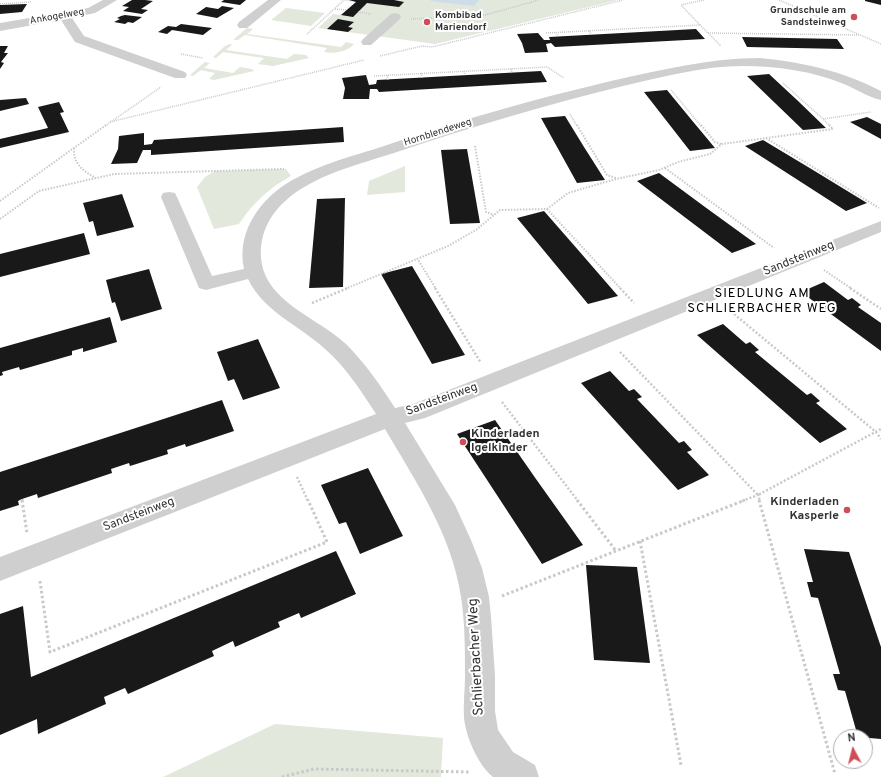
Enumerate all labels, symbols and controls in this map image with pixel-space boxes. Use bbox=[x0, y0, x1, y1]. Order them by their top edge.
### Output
place label: Grundschule am Sandsteinweg bbox=[770, 5, 846, 28]
street label: Ankogelweg bbox=[29, 6, 85, 28]
place label: Kombibad Mariendorf bbox=[435, 10, 486, 34]
marker: Grundschule am Sandsteinweg bbox=[849, 12, 859, 22]
marker: Kombibad Mariendorf bbox=[422, 17, 432, 27]
street label: Hornblendeweg bbox=[403, 116, 473, 150]
street label: Sandsteinweg bbox=[761, 238, 837, 280]
district label: SIEDLUNG AM SCHLIERBACHER WEG bbox=[687, 286, 837, 317]
street label: Sandsteinweg bbox=[404, 380, 480, 420]
place label: Kinderladen Igelkinder bbox=[471, 428, 540, 456]
marker: Kinderladen Igelkinder bbox=[458, 437, 468, 447]
street label: Sandsteinweg bbox=[101, 495, 177, 535]
place label: Kinderladen Kasperle bbox=[770, 496, 839, 524]
marker: Kinderladen Kasperle bbox=[842, 505, 852, 515]
street label: Schlierbacher Weg bbox=[466, 598, 488, 716]
north arrow bbox=[833, 729, 873, 769]
text: N bbox=[847, 731, 856, 746]

